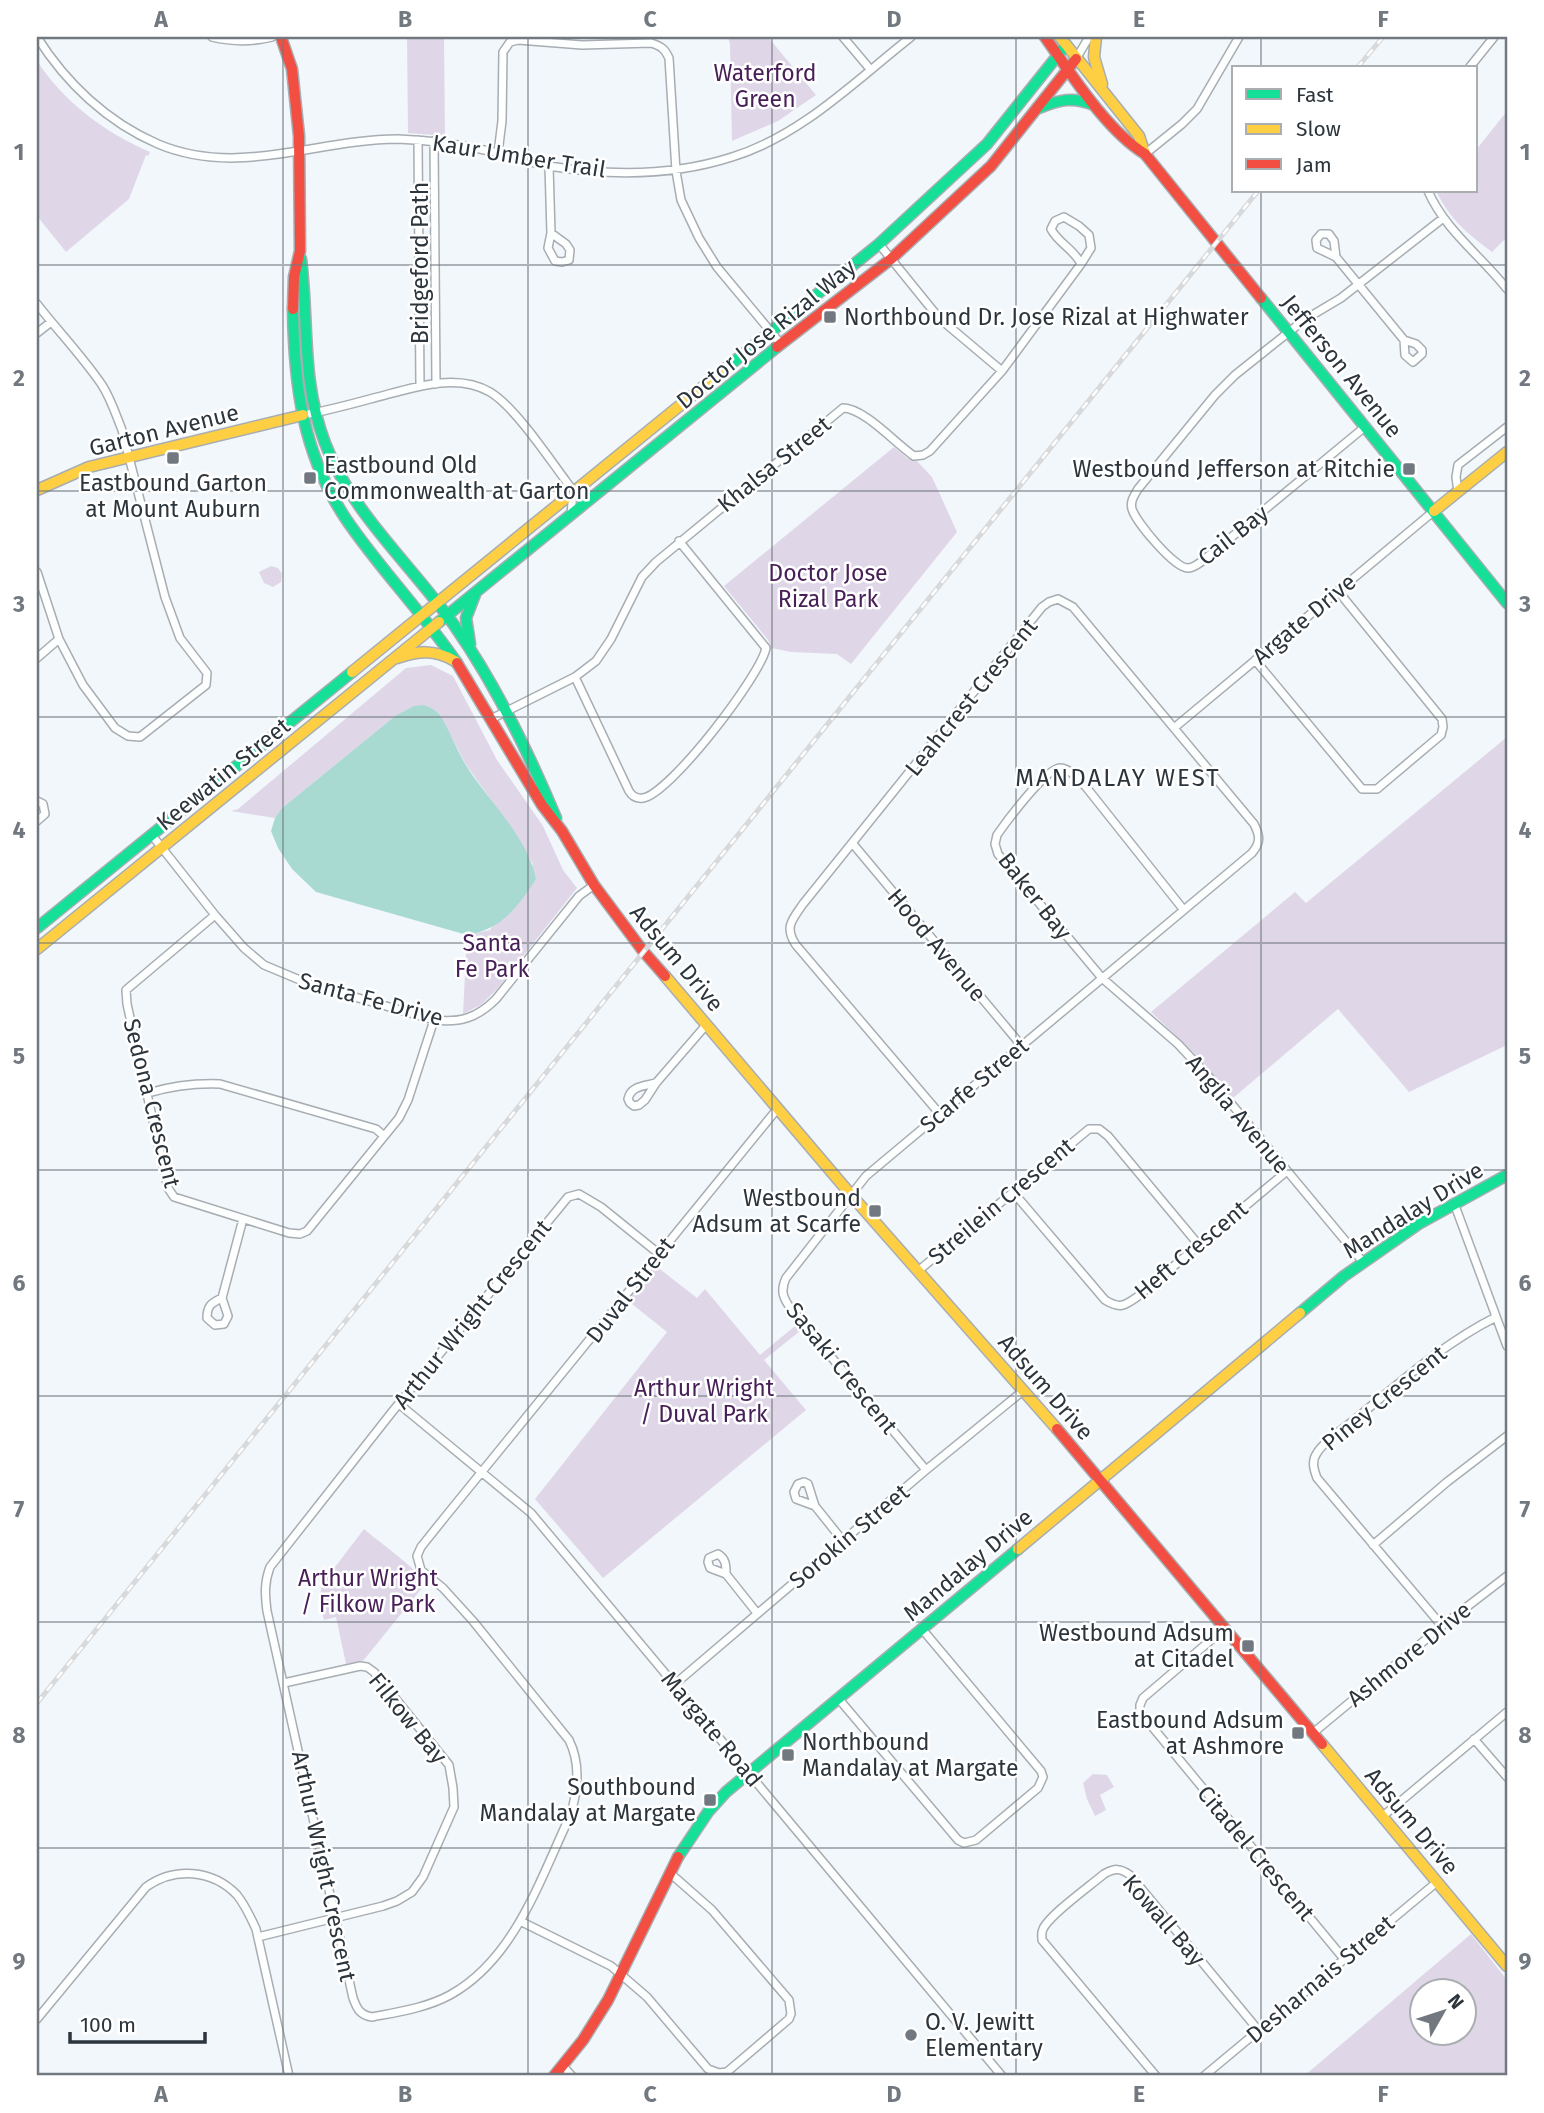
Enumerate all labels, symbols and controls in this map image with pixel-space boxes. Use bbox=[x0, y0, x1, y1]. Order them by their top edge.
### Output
text: A bbox=[153, 5, 168, 33]
text: B bbox=[398, 5, 412, 33]
text: C bbox=[643, 5, 657, 33]
text: D bbox=[887, 5, 902, 33]
text: E bbox=[1133, 5, 1145, 33]
text: F bbox=[1377, 5, 1389, 33]
park label: Waterford Green bbox=[713, 59, 817, 113]
legend bbox=[1232, 66, 1478, 192]
text: Fast bbox=[1296, 82, 1334, 108]
text: Slow bbox=[1296, 116, 1341, 142]
street label: Kaur Umber Trail bbox=[430, 128, 608, 184]
text: 1 bbox=[14, 138, 24, 166]
text: 1 bbox=[1520, 138, 1530, 166]
text: Jam bbox=[1296, 152, 1332, 178]
street label: Bridgeford Path bbox=[406, 182, 434, 344]
street label: Doctor Jose Rizal Way bbox=[671, 253, 862, 415]
street label: Jefferson Avenue bbox=[1276, 289, 1408, 443]
place label: Northbound Dr. Jose Rizal at Highwater bbox=[844, 303, 1249, 331]
marker: Northbound Dr. Jose Rizal at Highwater bbox=[822, 309, 838, 325]
text: 2 bbox=[13, 364, 25, 392]
text: 2 bbox=[1519, 364, 1531, 392]
street label: Garton Avenue bbox=[86, 398, 242, 462]
street label: Khalsa Street bbox=[712, 409, 837, 518]
marker: Eastbound Garton at Mount Auburn bbox=[165, 450, 181, 466]
place label: Eastbound Old Commonwealth at Garton bbox=[324, 451, 590, 505]
place label: Westbound Jefferson at Ritchie bbox=[1073, 455, 1395, 483]
marker: Westbound Jefferson at Ritchie bbox=[1401, 461, 1417, 477]
place label: Eastbound Garton at Mount Auburn bbox=[79, 469, 267, 523]
marker: Eastbound Old Commonwealth at Garton bbox=[302, 470, 318, 486]
street label: Cail Bay bbox=[1192, 498, 1274, 571]
park label: Doctor Jose Rizal Park bbox=[768, 559, 888, 613]
street label: Argate Drive bbox=[1247, 568, 1361, 670]
text: 3 bbox=[12, 590, 25, 618]
text: 3 bbox=[1518, 590, 1531, 618]
street label: Leahcrest Crescent bbox=[899, 612, 1044, 782]
street label: Keewatin Street bbox=[151, 711, 296, 836]
district label: MANDALAY WEST bbox=[1015, 764, 1221, 792]
text: 4 bbox=[13, 816, 26, 844]
text: 4 bbox=[1519, 816, 1532, 844]
street label: Baker Bay bbox=[992, 847, 1078, 946]
street label: Hood Avenue bbox=[882, 883, 992, 1007]
street label: Adsum Drive bbox=[624, 899, 730, 1017]
park label: Santa Fe Park bbox=[455, 929, 529, 983]
street label: Santa Fe Drive bbox=[296, 966, 446, 1032]
street label: Sedona Crescent bbox=[117, 1016, 187, 1191]
street label: Scarfe Street bbox=[914, 1031, 1035, 1139]
text: 5 bbox=[13, 1042, 25, 1070]
text: 5 bbox=[1519, 1042, 1531, 1070]
street label: Anglia Avenue bbox=[1180, 1049, 1296, 1179]
street label: Streilein Crescent bbox=[922, 1131, 1080, 1270]
street label: Mandalay Drive bbox=[1338, 1156, 1488, 1264]
place label: Westbound Adsum at Scarfe bbox=[693, 1184, 861, 1238]
street label: Heft Crescent bbox=[1129, 1194, 1254, 1305]
marker: Westbound Adsum at Scarfe bbox=[867, 1203, 883, 1219]
street label: Arthur Wright Crescent bbox=[387, 1213, 557, 1414]
street label: Duval Street bbox=[580, 1231, 680, 1349]
text: 6 bbox=[13, 1269, 26, 1297]
text: 6 bbox=[1519, 1269, 1532, 1297]
street label: Sasaki Crescent bbox=[780, 1297, 904, 1440]
street label: Adsum Drive bbox=[993, 1328, 1099, 1446]
street label: Piney Crescent bbox=[1316, 1339, 1452, 1457]
park label: Arthur Wright / Duval Park bbox=[634, 1374, 775, 1428]
street label: Sorokin Street bbox=[783, 1477, 915, 1594]
text: 7 bbox=[14, 1495, 25, 1523]
text: 7 bbox=[1520, 1495, 1531, 1523]
street label: Mandalay Drive bbox=[898, 1503, 1038, 1627]
park label: Arthur Wright / Filkow Park bbox=[298, 1564, 439, 1618]
street label: Ashmore Drive bbox=[1341, 1596, 1477, 1712]
place label: Westbound Adsum at Citadel bbox=[1039, 1619, 1234, 1673]
marker: Westbound Adsum at Citadel bbox=[1240, 1638, 1256, 1654]
street label: Margate Road bbox=[655, 1665, 769, 1793]
street label: Filkow Bay bbox=[363, 1667, 454, 1770]
place label: Eastbound Adsum at Ashmore bbox=[1096, 1706, 1284, 1760]
text: 8 bbox=[12, 1721, 26, 1749]
text: 8 bbox=[1518, 1721, 1532, 1749]
marker: Eastbound Adsum at Ashmore bbox=[1290, 1725, 1306, 1741]
place label: Northbound Mandalay at Margate bbox=[802, 1728, 1019, 1782]
marker: Northbound Mandalay at Margate bbox=[780, 1747, 796, 1763]
street label: Arthur Wright Crescent bbox=[286, 1748, 362, 1985]
street label: Adsum Drive bbox=[1359, 1762, 1465, 1880]
place label: Southbound Mandalay at Margate bbox=[480, 1773, 696, 1827]
street label: Citadel Crescent bbox=[1191, 1780, 1321, 1927]
marker: Southbound Mandalay at Margate bbox=[702, 1792, 718, 1808]
street label: Kowall Bay bbox=[1117, 1868, 1212, 1972]
street label: Desharnais Street bbox=[1240, 1908, 1400, 2049]
text: 9 bbox=[13, 1947, 26, 1975]
text: 9 bbox=[1519, 1947, 1532, 1975]
north arrow bbox=[1408, 1976, 1478, 2046]
text: N bbox=[1443, 1989, 1469, 2014]
scale bar bbox=[70, 2001, 205, 2045]
place label: O. V. Jewitt Elementary bbox=[925, 2008, 1044, 2062]
text: 100 m bbox=[80, 2012, 136, 2038]
marker: O. V. Jewitt Elementary bbox=[903, 2027, 919, 2043]
text: A bbox=[153, 2080, 168, 2108]
text: B bbox=[398, 2080, 412, 2108]
text: C bbox=[643, 2080, 657, 2108]
text: D bbox=[887, 2080, 902, 2108]
text: E bbox=[1133, 2080, 1145, 2108]
text: F bbox=[1377, 2080, 1389, 2108]

